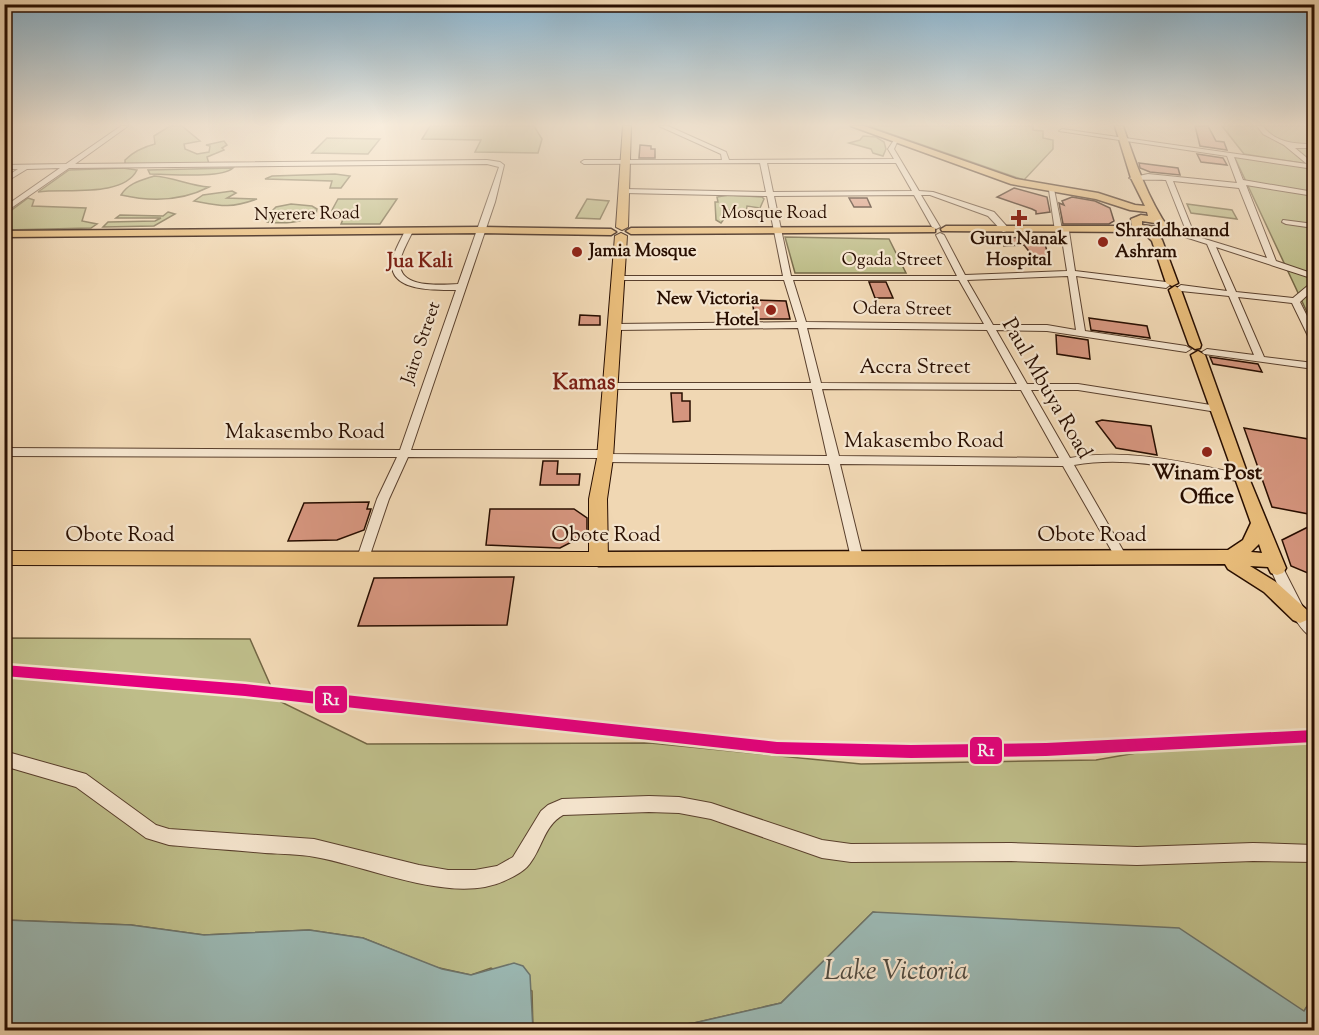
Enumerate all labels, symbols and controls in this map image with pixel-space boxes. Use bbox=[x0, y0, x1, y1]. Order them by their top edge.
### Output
street label: Nyerere Road bbox=[254, 201, 360, 229]
street label: Mosque Road bbox=[721, 201, 827, 227]
marker: Guru Nanak Hospital bbox=[1010, 209, 1028, 227]
place label: Shraddhanand Ashram bbox=[1115, 219, 1230, 266]
place label: Guru Nanak Hospital bbox=[970, 227, 1068, 274]
marker: Shraddhanand Ashram bbox=[1096, 235, 1110, 249]
place label: Jamia Mosque bbox=[587, 239, 697, 265]
marker: Jamia Mosque bbox=[570, 245, 584, 259]
district label: Jua Kali bbox=[385, 248, 453, 277]
street label: Ogada Street bbox=[842, 248, 942, 274]
place label: New Victoria Hotel bbox=[657, 287, 760, 334]
street label: Odera Street bbox=[852, 296, 952, 324]
street label: Jairo Street bbox=[395, 298, 448, 389]
marker: New Victoria Hotel bbox=[764, 303, 778, 317]
street label: Paul Mbuya Road bbox=[993, 313, 1099, 465]
street label: Accra Street bbox=[859, 353, 971, 383]
district label: Kamas bbox=[552, 368, 616, 400]
street label: Makasembo Road bbox=[225, 418, 385, 448]
street label: Makasembo Road bbox=[844, 427, 1004, 457]
marker: Winam Post Office bbox=[1200, 445, 1214, 459]
place label: Winam Post Office bbox=[1152, 459, 1263, 513]
street label: Obote Road bbox=[65, 521, 175, 551]
street label: Obote Road bbox=[551, 521, 661, 551]
street label: Obote Road bbox=[1037, 521, 1147, 551]
line badge: R1 bbox=[314, 685, 348, 714]
text: R1 bbox=[323, 690, 340, 713]
line badge: R1 bbox=[969, 736, 1003, 765]
text: R1 bbox=[978, 741, 995, 764]
water label: Lake Victoria bbox=[824, 953, 968, 992]

